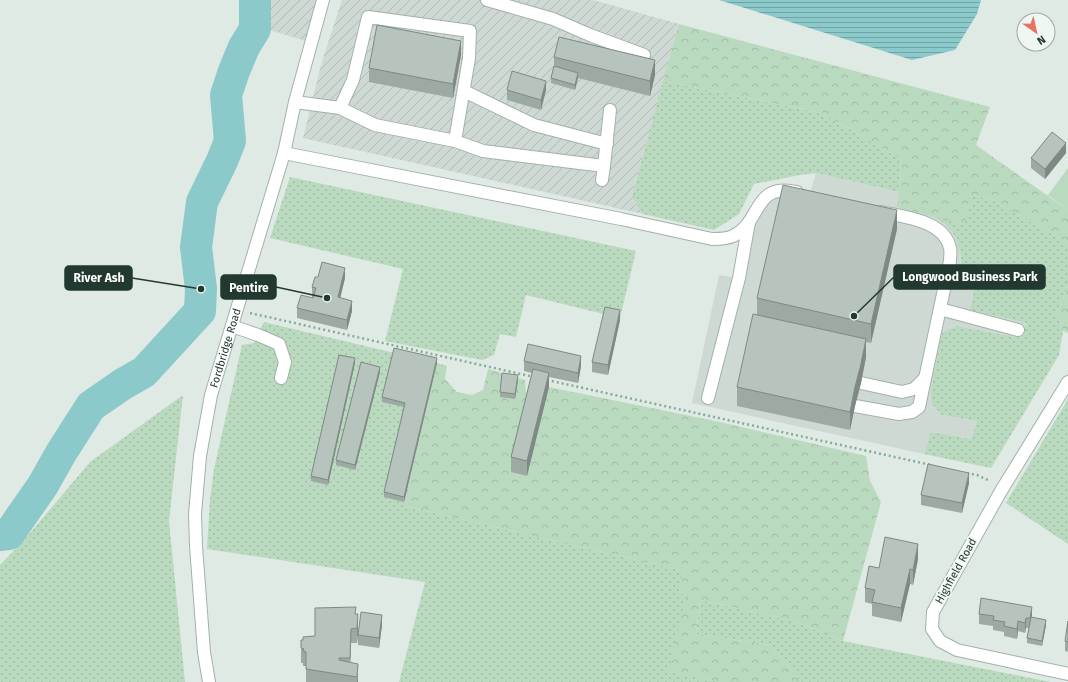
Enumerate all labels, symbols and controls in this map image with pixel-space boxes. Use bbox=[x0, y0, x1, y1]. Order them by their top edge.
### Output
north arrow bbox=[1016, 12, 1056, 52]
text: N bbox=[1035, 32, 1048, 47]
callout: Longwood Business Park bbox=[894, 265, 1045, 289]
callout: River Ash bbox=[65, 266, 132, 290]
text: Longwood Business Park bbox=[902, 270, 1038, 284]
text: River Ash bbox=[74, 271, 125, 285]
callout: Pentire bbox=[221, 275, 276, 299]
text: Pentire bbox=[229, 281, 269, 295]
street label: Fordbridge Road bbox=[207, 307, 243, 389]
street label: Highfield Road bbox=[933, 536, 979, 606]

